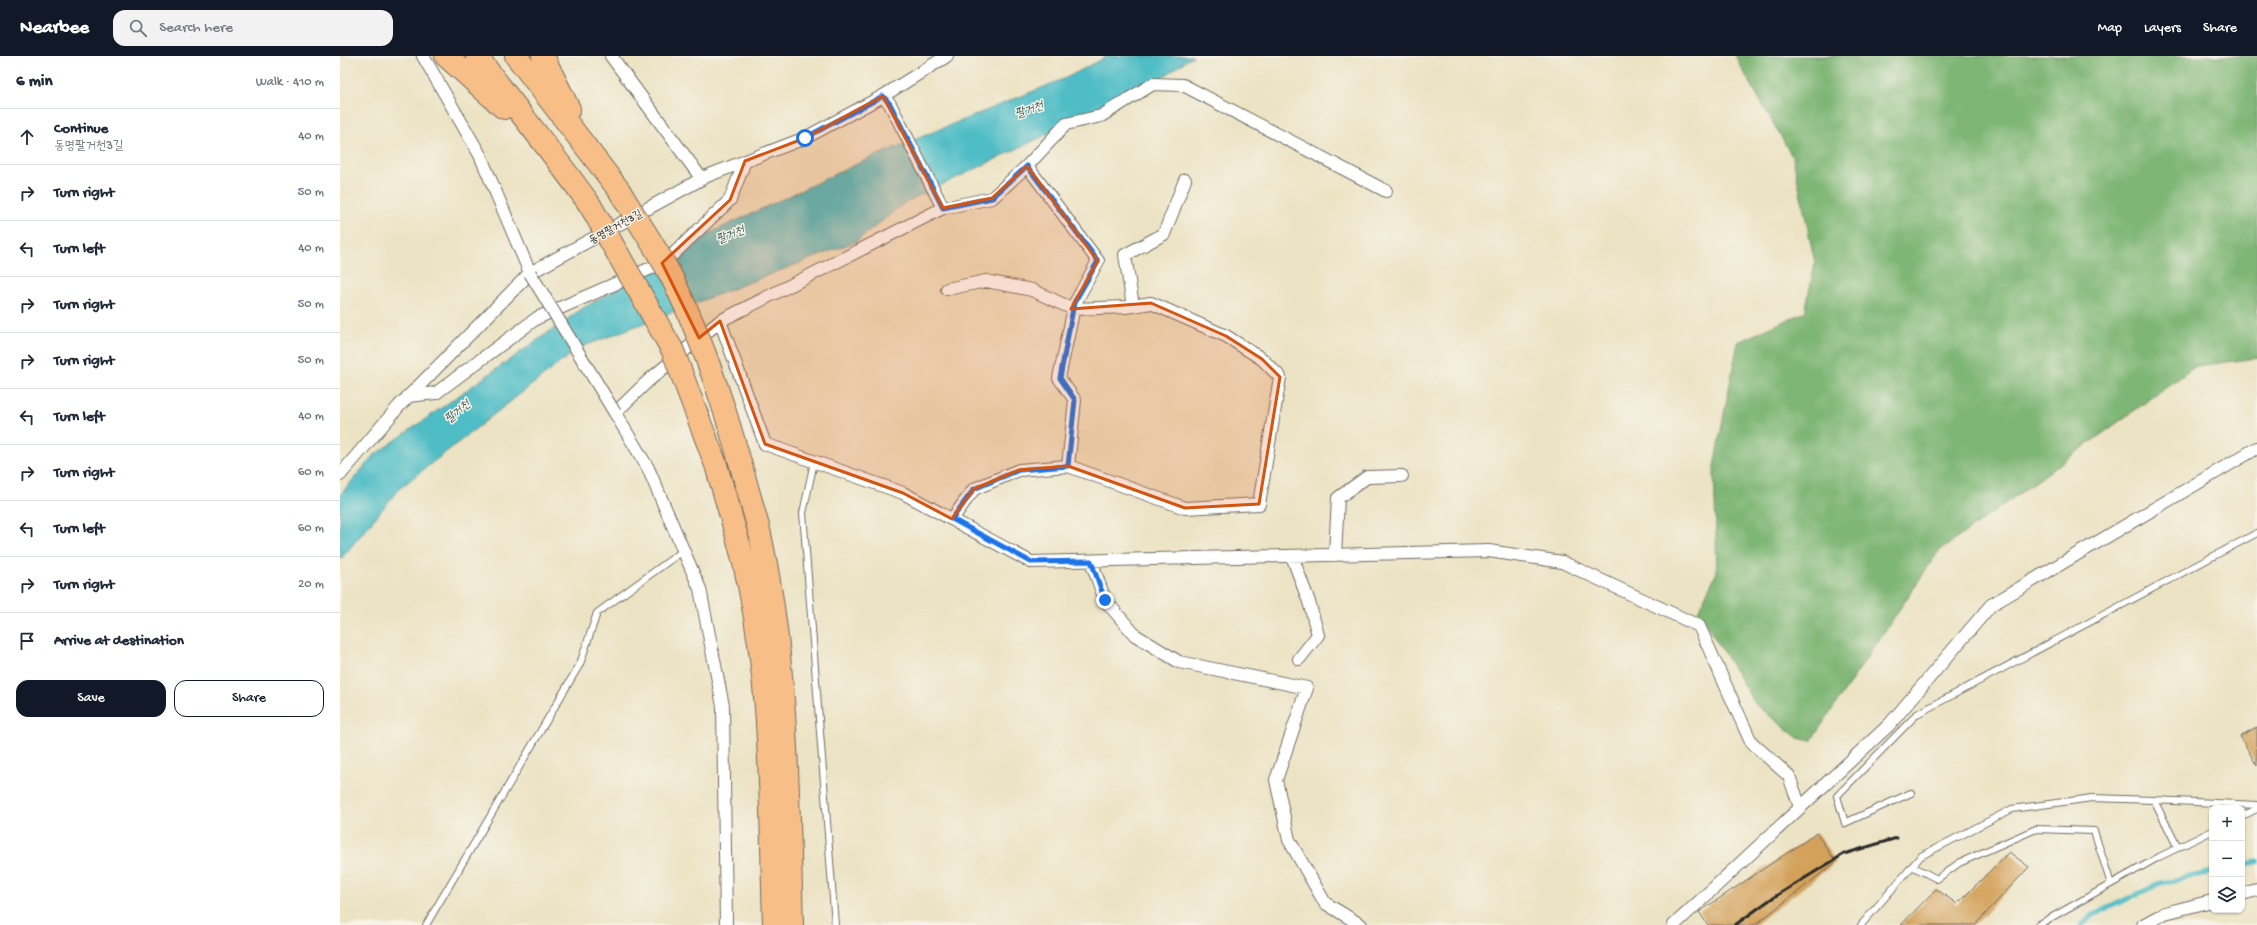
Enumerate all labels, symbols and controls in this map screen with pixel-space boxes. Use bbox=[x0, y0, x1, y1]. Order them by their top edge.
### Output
search box bbox=[113, 10, 393, 46]
text: Nearbee bbox=[20, 17, 89, 40]
icon: search bbox=[127, 17, 149, 39]
text: Search here bbox=[159, 19, 233, 37]
text: Map bbox=[2098, 20, 2122, 37]
text: Layers bbox=[2144, 20, 2181, 37]
text: Share bbox=[2203, 20, 2237, 37]
text: 6 min bbox=[16, 72, 52, 92]
text: Walk · 410 m bbox=[256, 75, 324, 90]
water label: 팔거천 bbox=[1014, 99, 1047, 122]
text: Continue bbox=[54, 120, 108, 138]
icon: ahead bbox=[16, 126, 38, 148]
text: 40 m bbox=[298, 129, 324, 144]
route start bbox=[796, 129, 814, 147]
text: 동명팔거천3길 bbox=[54, 139, 124, 154]
icon: right bbox=[16, 182, 38, 204]
text: Turn right bbox=[54, 184, 114, 202]
text: 50 m bbox=[297, 185, 324, 200]
street label: 동명팔거천3길 bbox=[587, 207, 645, 247]
water label: 팔거천 bbox=[715, 224, 748, 248]
icon: left bbox=[16, 238, 38, 260]
text: Turn left bbox=[54, 240, 105, 258]
text: 40 m bbox=[298, 241, 324, 256]
icon: right bbox=[16, 294, 38, 316]
text: Turn right bbox=[54, 296, 114, 314]
text: 50 m bbox=[297, 297, 324, 312]
icon: right bbox=[16, 350, 38, 372]
text: Turn right bbox=[54, 352, 114, 370]
text: 50 m bbox=[297, 353, 324, 368]
water label: 팔거천 bbox=[443, 397, 475, 427]
icon: left bbox=[16, 406, 38, 428]
text: Turn left bbox=[54, 408, 105, 426]
text: 40 m bbox=[298, 409, 324, 424]
icon: right bbox=[16, 462, 38, 484]
text: Turn right bbox=[54, 464, 114, 482]
text: 60 m bbox=[298, 465, 324, 480]
icon: left bbox=[16, 518, 38, 540]
text: Turn left bbox=[54, 520, 105, 538]
text: 60 m bbox=[298, 521, 324, 536]
icon: right bbox=[16, 574, 38, 596]
text: Turn right bbox=[54, 576, 114, 594]
text: 20 m bbox=[298, 577, 324, 592]
route end bbox=[1096, 591, 1114, 609]
icon: arrive bbox=[16, 630, 38, 652]
text: Arrive at destination bbox=[54, 632, 184, 650]
button: Save bbox=[16, 680, 166, 717]
button: Share bbox=[174, 680, 324, 717]
map controls bbox=[2209, 805, 2245, 913]
button: + bbox=[2209, 805, 2245, 841]
button: − bbox=[2209, 841, 2245, 877]
button: layers bbox=[2209, 877, 2245, 913]

